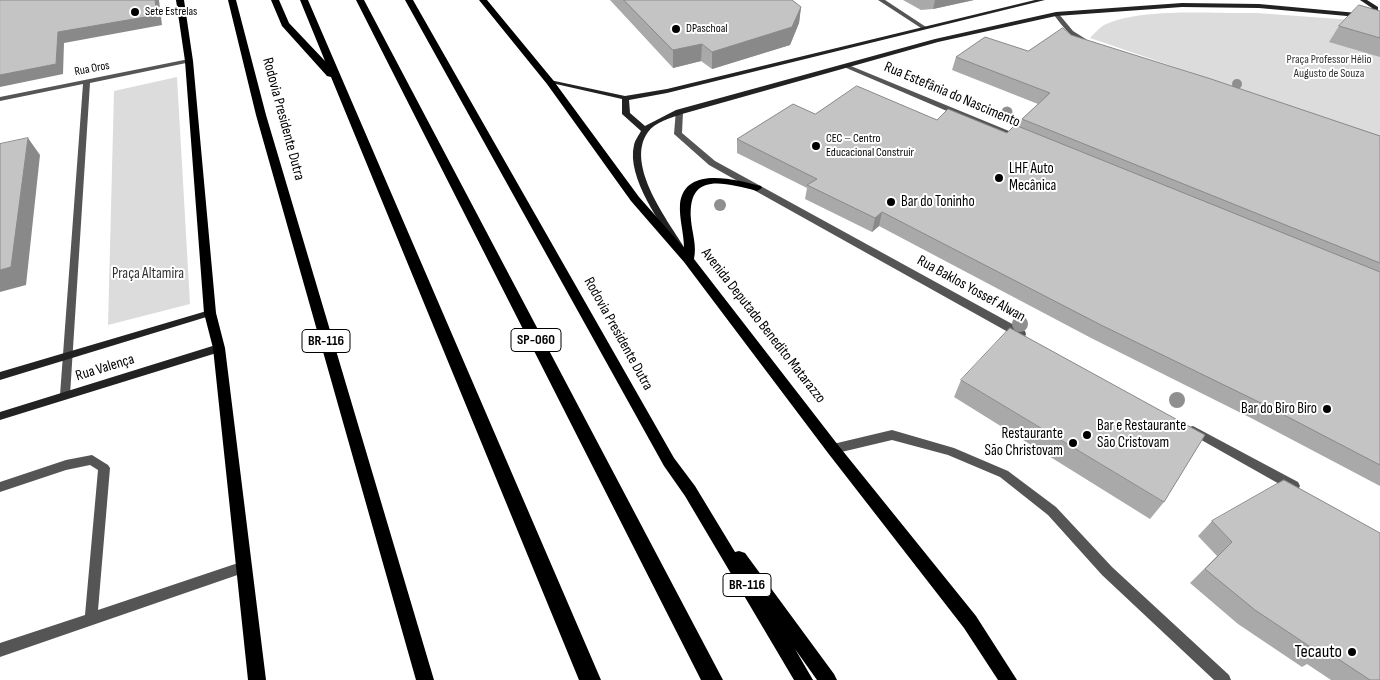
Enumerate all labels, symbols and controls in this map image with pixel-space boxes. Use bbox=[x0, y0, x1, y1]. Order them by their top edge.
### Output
place label: Sete Estrelas bbox=[145, 5, 197, 19]
marker: Sete Estrelas bbox=[129, 6, 141, 18]
place label: DPaschoal bbox=[686, 22, 727, 36]
marker: DPaschoal bbox=[670, 23, 682, 35]
park label: Praça Professor Hélio Augusto de Souza bbox=[1287, 53, 1371, 81]
street label: Rodovia Presidente Dutra bbox=[258, 56, 308, 182]
street label: Rua Estefânia do Nascimento bbox=[881, 58, 1023, 132]
street label: Rua Oros bbox=[73, 59, 111, 79]
place label: CEC – Centro Educacional Construir bbox=[826, 132, 914, 160]
marker: CEC – Centro Educacional Construir bbox=[810, 140, 822, 152]
place label: LHF Auto Mecânica bbox=[1009, 160, 1056, 195]
marker: LHF Auto Mecânica bbox=[993, 172, 1005, 184]
place label: Bar do Toninho bbox=[901, 193, 975, 211]
marker: Bar do Toninho bbox=[885, 196, 897, 208]
street label: Avenida Deputado Benedito Matarazzo bbox=[697, 245, 829, 407]
street label: Rua Baklos Yossef Alwan bbox=[914, 252, 1028, 326]
park label: Praça Altamira bbox=[112, 265, 184, 283]
street label: Rodovia Presidente Dutra bbox=[579, 274, 657, 394]
road number: SP-060 bbox=[511, 328, 561, 352]
road number: BR-116 bbox=[302, 330, 350, 352]
street label: Rua Valença bbox=[74, 351, 136, 385]
place label: Bar do Biro Biro bbox=[1241, 400, 1317, 418]
marker: Bar do Biro Biro bbox=[1321, 403, 1333, 415]
place label: Bar e Restaurante São Cristovam bbox=[1097, 417, 1186, 452]
place label: Restaurante São Christovam bbox=[984, 425, 1063, 460]
marker: Bar e Restaurante São Cristovam bbox=[1081, 429, 1093, 441]
marker: Restaurante São Christovam bbox=[1067, 437, 1079, 449]
road number: BR-116 bbox=[723, 574, 771, 596]
place label: Tecauto bbox=[1294, 641, 1342, 663]
marker: Tecauto bbox=[1346, 646, 1358, 658]

